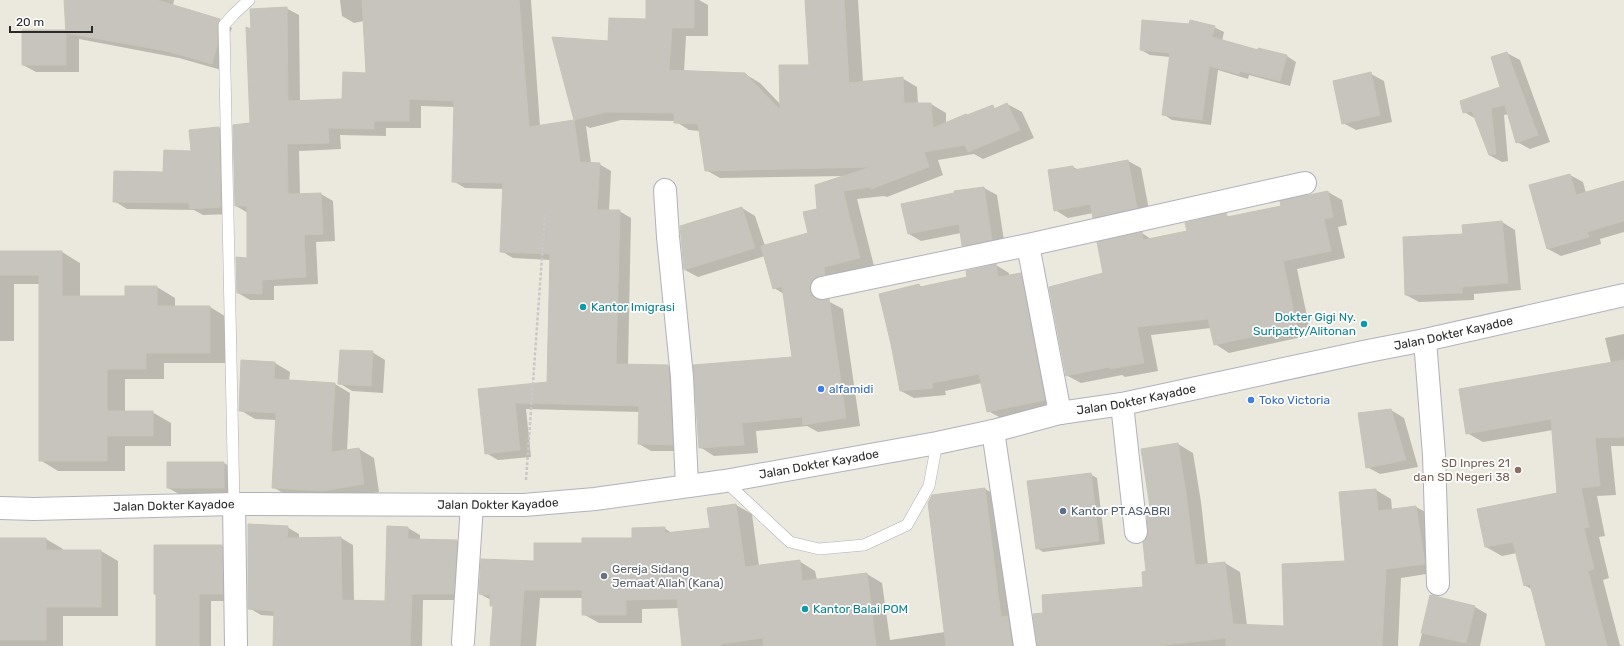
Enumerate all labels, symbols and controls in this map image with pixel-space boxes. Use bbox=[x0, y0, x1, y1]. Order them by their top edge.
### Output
scale bar bbox=[10, 8, 92, 34]
text: 20 m bbox=[16, 15, 44, 29]
place label: Kantor Imigrasi bbox=[591, 300, 675, 314]
marker: Kantor Imigrasi bbox=[578, 302, 588, 312]
place label: Dokter Gigi Ny. Suripatty/Alitonan bbox=[1253, 310, 1356, 338]
street label: Jalan Dokter Kayadoe bbox=[1393, 313, 1514, 353]
marker: Dokter Gigi Ny. Suripatty/Alitonan bbox=[1359, 319, 1369, 329]
street label: Jalan Dokter Kayadoe bbox=[1075, 381, 1198, 418]
place label: alfamidi bbox=[829, 382, 873, 396]
marker: alfamidi bbox=[816, 384, 826, 394]
place label: Toko Victoria bbox=[1259, 393, 1330, 407]
marker: Toko Victoria bbox=[1246, 395, 1256, 405]
street label: Jalan Dokter Kayadoe bbox=[758, 447, 880, 482]
place label: SD Inpres 21 dan SD Negeri 38 bbox=[1413, 456, 1510, 484]
marker: SD Inpres 21 dan SD Negeri 38 bbox=[1513, 465, 1523, 475]
street label: Jalan Dokter Kayadoe bbox=[437, 495, 559, 512]
street label: Jalan Dokter Kayadoe bbox=[113, 497, 235, 514]
place label: Kantor PT.ASABRI bbox=[1071, 504, 1170, 518]
marker: Kantor PT.ASABRI bbox=[1058, 506, 1068, 516]
place label: Gereja Sidang Jemaat Allah (Kana) bbox=[612, 562, 724, 590]
marker: Gereja Sidang Jemaat Allah (Kana) bbox=[599, 571, 609, 581]
place label: Kantor Balai POM bbox=[813, 602, 908, 616]
marker: Kantor Balai POM bbox=[800, 604, 810, 614]

